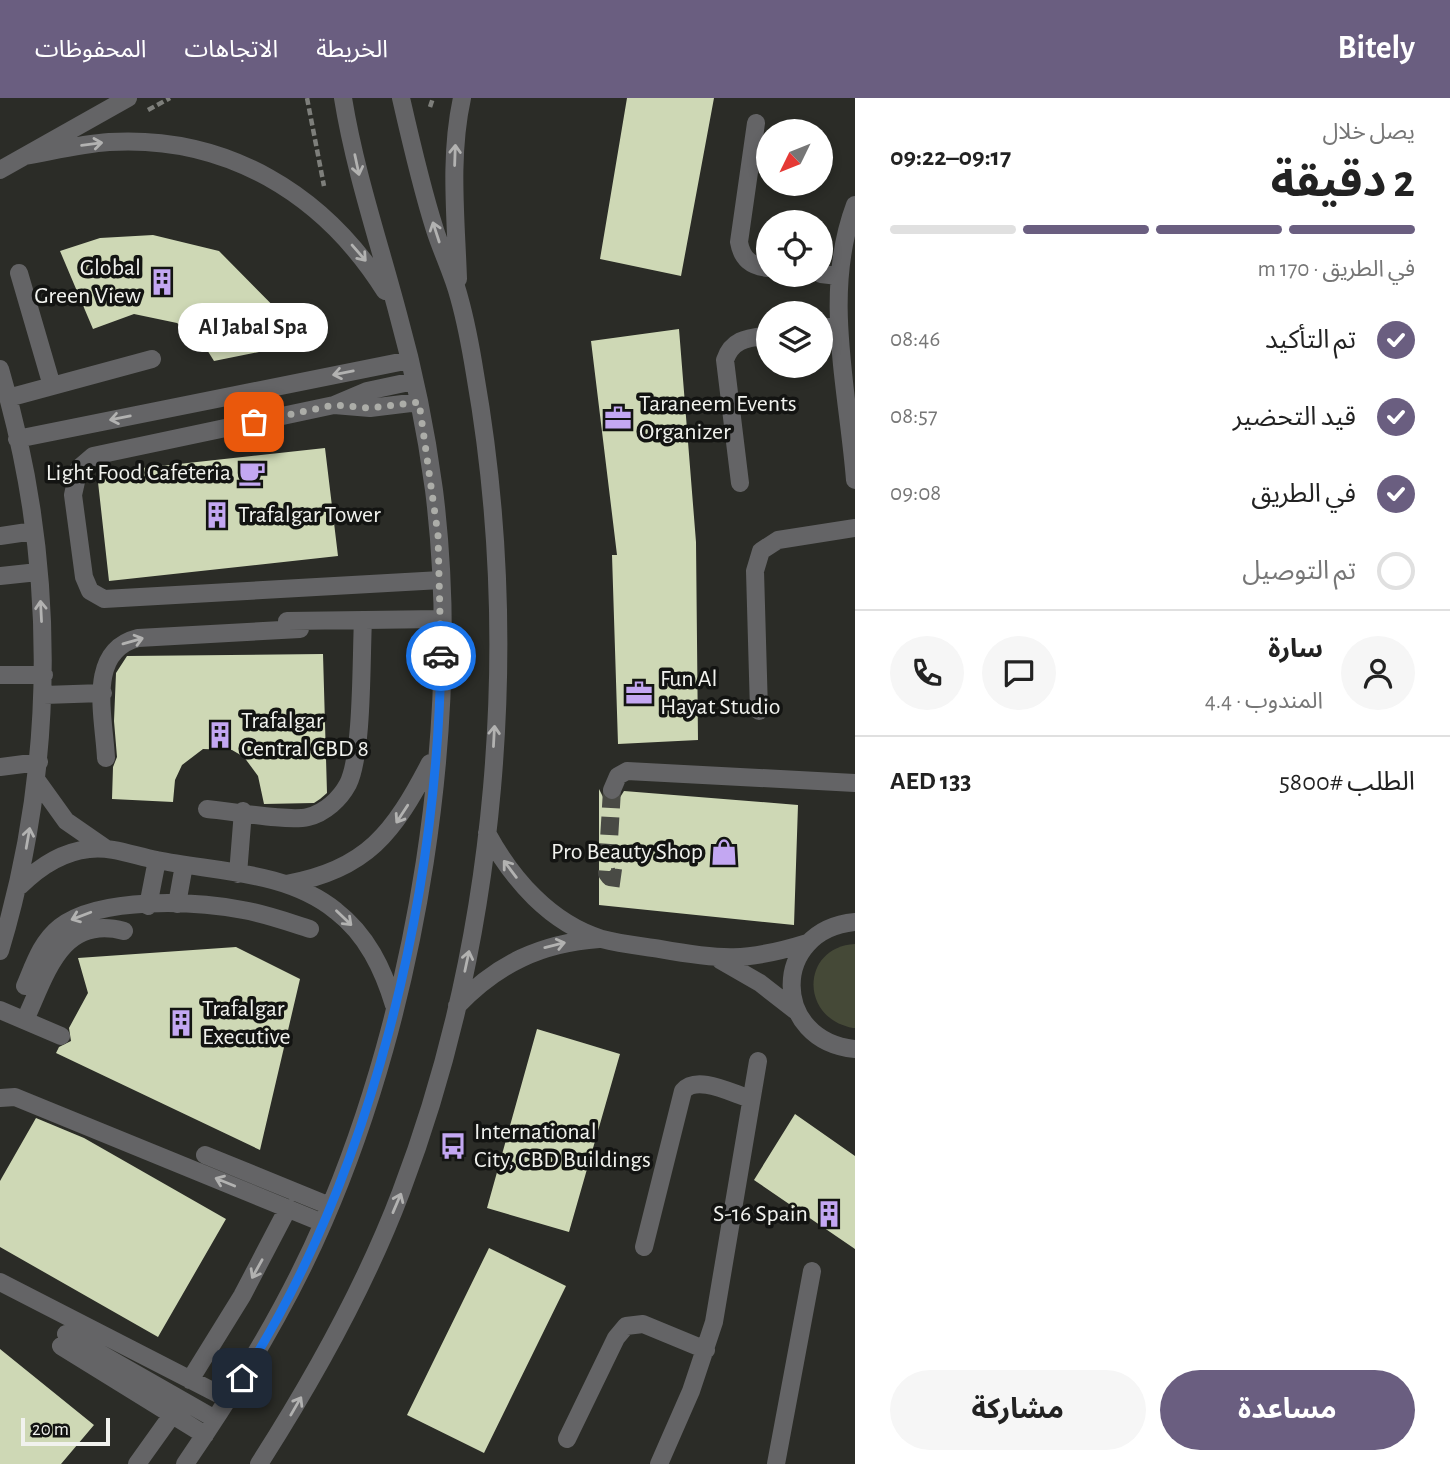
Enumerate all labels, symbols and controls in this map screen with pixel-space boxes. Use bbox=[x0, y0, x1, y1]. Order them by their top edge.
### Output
text: Bitely bbox=[1337, 32, 1415, 65]
text: المحفوظات bbox=[35, 38, 146, 62]
text: الاتجاهات bbox=[184, 38, 278, 62]
text: الخريطة bbox=[316, 38, 388, 62]
north arrow bbox=[756, 119, 833, 196]
map controls bbox=[756, 119, 833, 378]
text: يصل خلال bbox=[1322, 121, 1415, 144]
one-way arrow bbox=[80, 138, 103, 151]
one-way arrow bbox=[449, 143, 462, 166]
text: 09:17–09:22 bbox=[890, 144, 1011, 170]
one-way arrow bbox=[350, 153, 364, 176]
text: 2 دقيقة bbox=[1271, 159, 1415, 205]
button: locate bbox=[756, 210, 833, 287]
one-way arrow bbox=[429, 221, 442, 243]
one-way arrow bbox=[351, 243, 367, 261]
place label: Global Green View bbox=[34, 256, 141, 308]
text: في الطريق · 170 m bbox=[1258, 258, 1415, 281]
building icon: Global Green View bbox=[147, 267, 177, 297]
button: layers bbox=[756, 301, 833, 378]
callout: Al Jabal Spa bbox=[179, 303, 329, 352]
text: Al Jabal Spa bbox=[199, 316, 307, 339]
icon: check bbox=[1377, 321, 1415, 359]
text: تم التأكيد bbox=[1265, 327, 1356, 353]
text: 08:46 bbox=[890, 328, 940, 351]
one-way arrow bbox=[332, 367, 355, 381]
pin bbox=[224, 392, 284, 452]
place label: Taraneem Events Organizer bbox=[639, 392, 797, 444]
icon: check bbox=[1377, 398, 1415, 436]
icon: bag bbox=[235, 403, 273, 441]
office icon: Taraneem Events Organizer bbox=[603, 403, 633, 433]
text: قيد التحضير bbox=[1233, 404, 1356, 430]
text: 08:57 bbox=[890, 405, 938, 428]
one-way arrow bbox=[109, 412, 132, 425]
cafe icon: Light Food Cafeteria bbox=[237, 458, 267, 488]
place label: Light Food Cafeteria bbox=[46, 461, 231, 485]
icon: check bbox=[1377, 475, 1415, 513]
text: في الطريق bbox=[1251, 481, 1356, 507]
text: 09:08 bbox=[890, 482, 941, 505]
building icon: Trafalgar Tower bbox=[202, 500, 232, 530]
place label: Trafalgar Tower bbox=[238, 503, 381, 527]
text: تم التوصيل bbox=[1242, 558, 1356, 584]
one-way arrow bbox=[35, 600, 48, 623]
courier bbox=[406, 621, 476, 691]
one-way arrow bbox=[122, 633, 144, 646]
button: phone bbox=[890, 636, 964, 710]
button: chat bbox=[982, 636, 1056, 710]
text: سارة bbox=[1268, 636, 1323, 662]
button: person bbox=[1341, 636, 1415, 710]
icon: car bbox=[422, 637, 460, 675]
place label: Fun Al Hayat Studio bbox=[660, 667, 781, 719]
office icon: Fun Al Hayat Studio bbox=[624, 678, 654, 708]
text: المندوب · 4.4 bbox=[1205, 690, 1323, 713]
place label: Trafalgar Central CBD 8 bbox=[241, 709, 369, 761]
building icon: Trafalgar Central CBD 8 bbox=[205, 720, 235, 750]
one-way arrow bbox=[488, 725, 501, 747]
text: AED 133 bbox=[890, 768, 972, 794]
text: الطلب #5800 bbox=[1279, 769, 1415, 795]
one-way arrow bbox=[395, 803, 409, 823]
one-way arrow bbox=[22, 827, 35, 849]
shop icon: Pro Beauty Shop bbox=[709, 837, 739, 867]
place label: Pro Beauty Shop bbox=[551, 840, 703, 864]
one-way arrow bbox=[503, 860, 517, 879]
one-way arrow bbox=[335, 910, 352, 927]
one-way arrow bbox=[71, 911, 93, 924]
one-way arrow bbox=[543, 938, 566, 951]
one-way arrow bbox=[460, 950, 474, 973]
place label: Trafalgar Executive bbox=[202, 997, 291, 1049]
building icon: Trafalgar Executive bbox=[166, 1008, 196, 1038]
place label: International City, CBD Buildings bbox=[474, 1120, 651, 1172]
bus stop icon: International City, CBD Buildings bbox=[438, 1131, 468, 1161]
one-way arrow bbox=[214, 1175, 236, 1188]
one-way arrow bbox=[391, 1192, 404, 1214]
building icon: S-16 Spain bbox=[814, 1199, 844, 1229]
place label: S-16 Spain bbox=[713, 1202, 808, 1226]
one-way arrow bbox=[250, 1258, 263, 1279]
pin bbox=[212, 1348, 272, 1408]
icon: home bbox=[223, 1359, 261, 1397]
button: مشاركة bbox=[890, 1370, 1146, 1450]
button: مساعدة bbox=[1160, 1370, 1415, 1450]
one-way arrow bbox=[289, 1397, 303, 1417]
scale bar bbox=[21, 1415, 110, 1447]
text: 20 m bbox=[32, 1420, 69, 1439]

